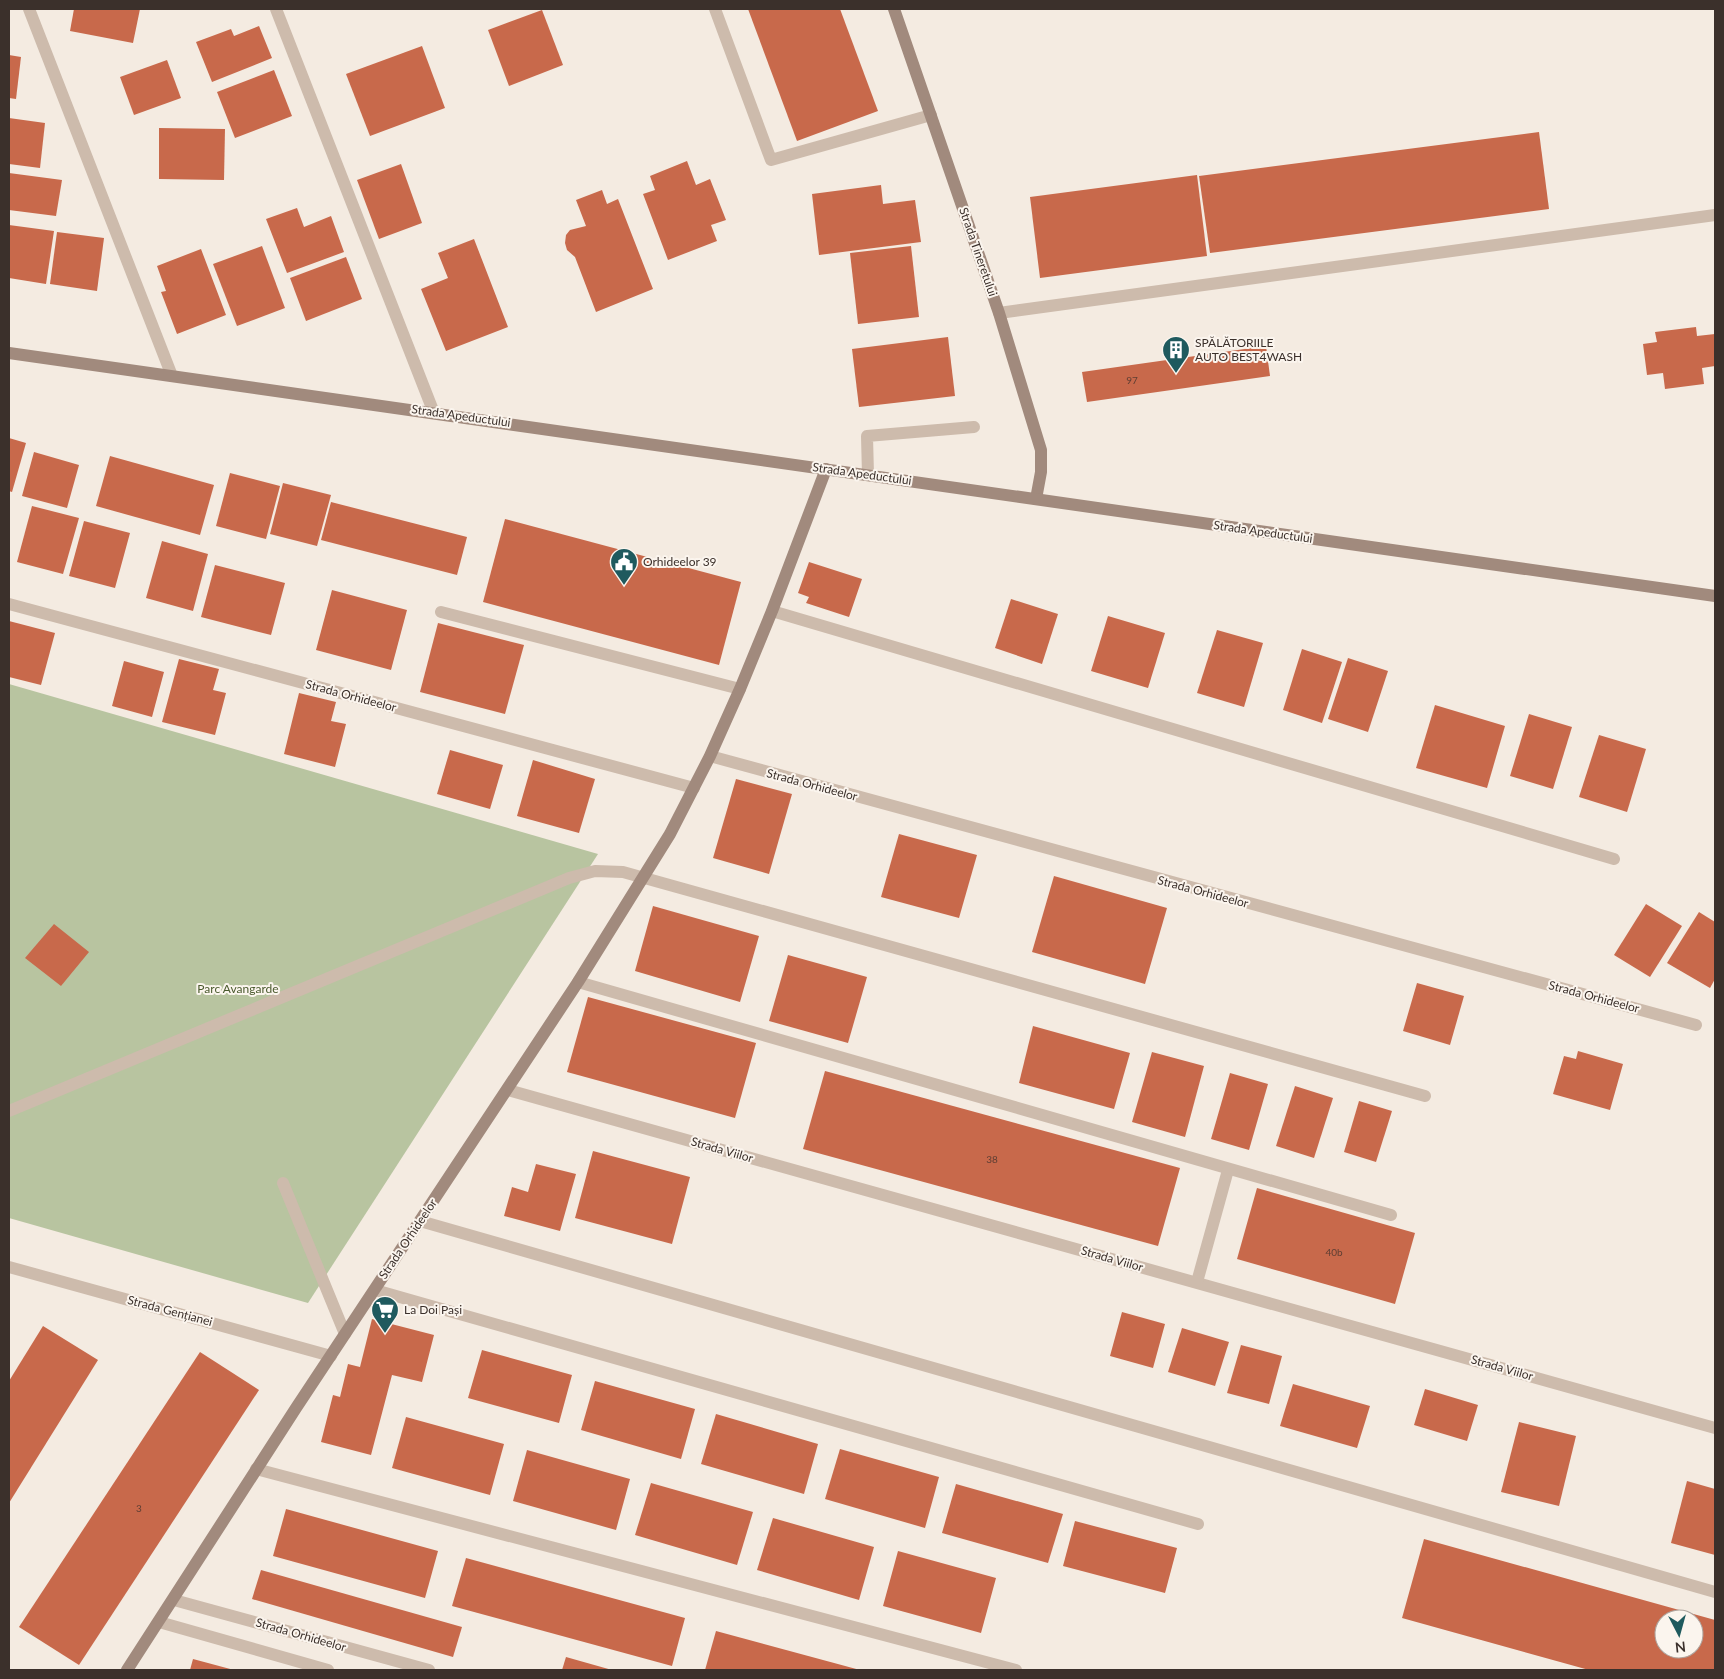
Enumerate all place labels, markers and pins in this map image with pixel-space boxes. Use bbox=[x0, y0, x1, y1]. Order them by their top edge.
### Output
building icon: SPĂLĂTORIILE AUTO BEST4WASH bbox=[1161, 335, 1191, 374]
place label: SPĂLĂTORIILE AUTO BEST4WASH bbox=[1195, 335, 1302, 364]
public building icon: Orhideelor 39 bbox=[609, 547, 639, 586]
place label: Orhideelor 39 bbox=[643, 554, 717, 569]
supermarket icon: La Doi Pași bbox=[370, 1295, 400, 1334]
place label: La Doi Pași bbox=[404, 1302, 462, 1317]

